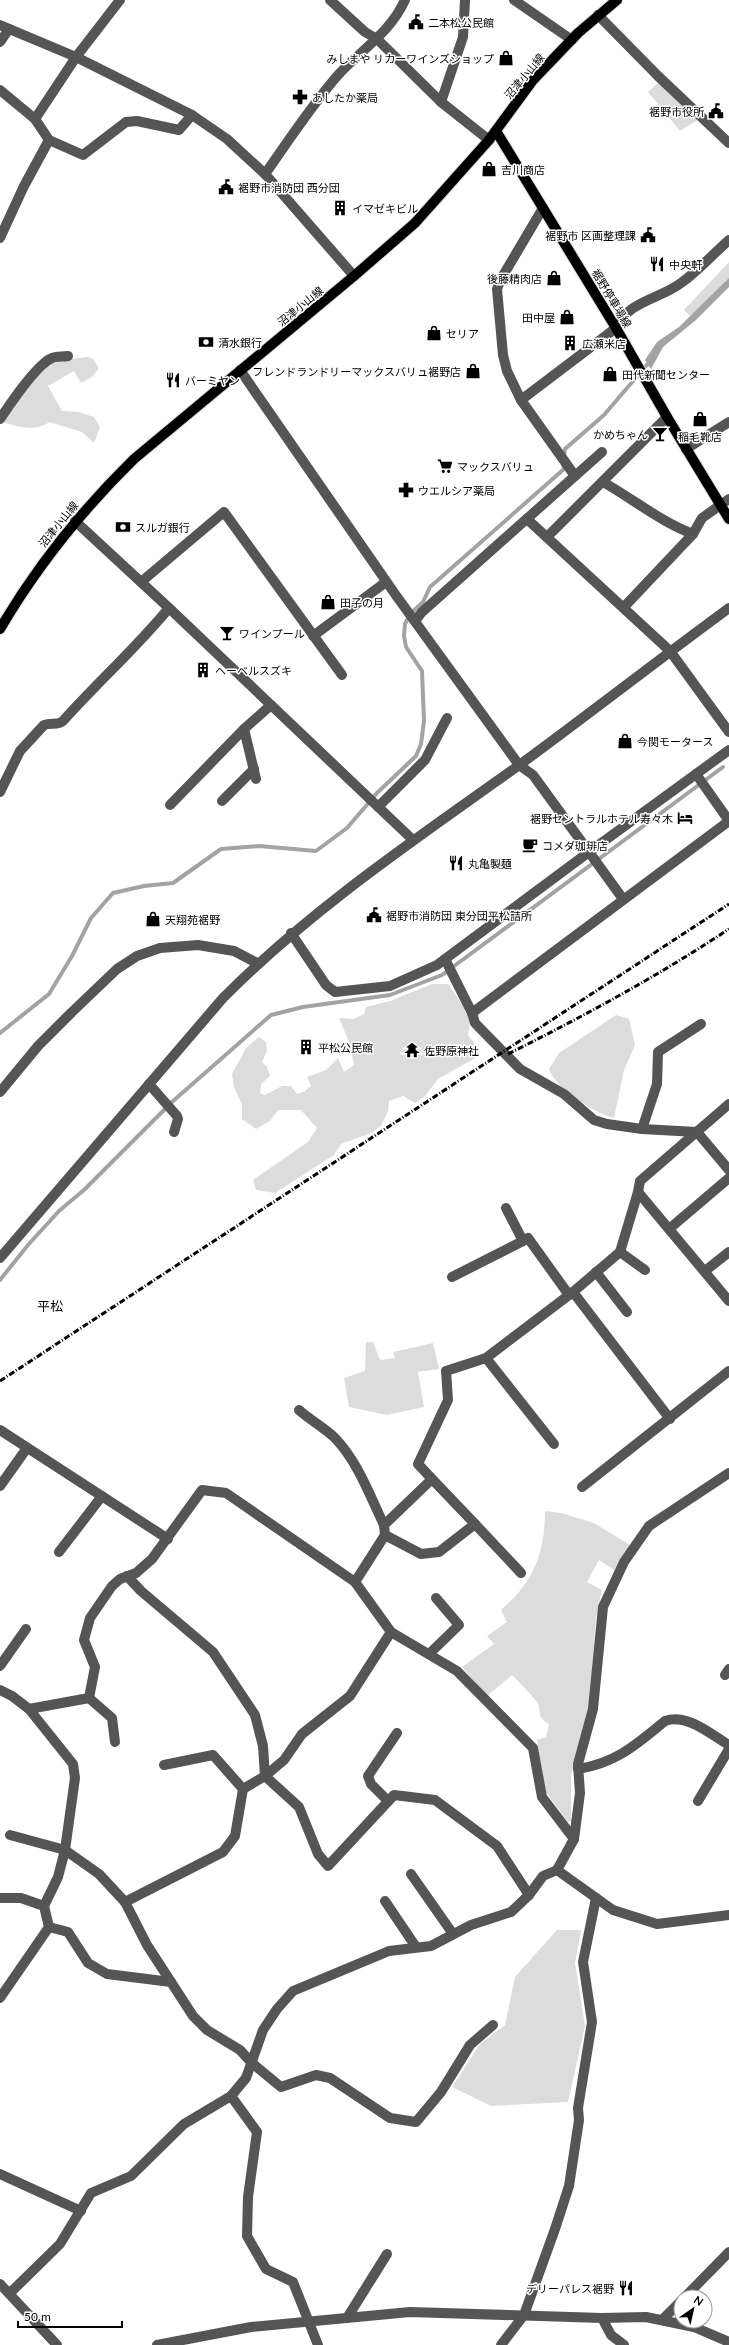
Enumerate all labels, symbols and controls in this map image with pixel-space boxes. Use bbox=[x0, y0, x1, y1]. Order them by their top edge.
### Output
public building icon: 二本松公民館 bbox=[407, 13, 425, 31]
place label: 二本松公民館 bbox=[428, 16, 494, 29]
shop icon: みしまや リカーワインズショップ bbox=[497, 49, 515, 67]
street label: 沼津小山線 bbox=[501, 51, 547, 101]
place label: みしまや リカーワインズショップ bbox=[326, 52, 494, 65]
pharmacy icon: あしたか薬局 bbox=[291, 88, 309, 106]
place label: あしたか薬局 bbox=[312, 91, 378, 104]
public building icon: 裾野市役所 bbox=[707, 102, 725, 120]
place label: 裾野市役所 bbox=[649, 105, 705, 118]
shop icon: 吉川商店 bbox=[480, 160, 498, 178]
place label: 吉川商店 bbox=[501, 163, 545, 176]
public building icon: 裾野市消防団 西分団 bbox=[217, 178, 235, 196]
place label: 裾野市消防団 西分団 bbox=[238, 181, 340, 194]
building icon: イマゼキビル bbox=[331, 199, 349, 217]
place label: イマゼキビル bbox=[352, 202, 418, 215]
public building icon: 裾野市 区画整理課 bbox=[639, 226, 657, 244]
place label: 裾野市 区画整理課 bbox=[545, 229, 636, 242]
restaurant icon: 中央軒 bbox=[648, 255, 666, 273]
place label: 中央軒 bbox=[669, 258, 703, 271]
street label: 裾野停車場線 bbox=[589, 266, 635, 330]
shop icon: 後藤精肉店 bbox=[545, 269, 563, 287]
place label: 後藤精肉店 bbox=[487, 272, 542, 285]
street label: 沼津小山線 bbox=[275, 284, 325, 328]
shop icon: 田中屋 bbox=[558, 308, 576, 326]
place label: 田中屋 bbox=[522, 311, 555, 324]
shop icon: セリア bbox=[425, 324, 443, 342]
place label: セリア bbox=[446, 327, 479, 340]
bank icon: 清水銀行 bbox=[197, 333, 215, 351]
building icon: 広瀬米店 bbox=[561, 334, 579, 352]
place label: 清水銀行 bbox=[218, 336, 262, 349]
place label: 広瀬米店 bbox=[582, 337, 626, 350]
shop icon: フレンドランドリーマックスバリュ裾野店 bbox=[464, 362, 482, 380]
place label: フレンドランドリーマックスバリュ裾野店 bbox=[252, 365, 461, 378]
shop icon: 田代新聞センター bbox=[601, 365, 619, 383]
place label: 田代新聞センター bbox=[622, 368, 710, 381]
restaurant icon: バーミヤン bbox=[164, 371, 182, 389]
place label: バーミヤン bbox=[185, 374, 240, 387]
shop icon: 稲毛靴店 bbox=[691, 410, 709, 428]
bar icon: かめちゃん bbox=[651, 425, 669, 443]
place label: かめちゃん bbox=[593, 428, 648, 441]
place label: 稲毛靴店 bbox=[678, 430, 722, 443]
supermarket icon: マックスバリュ bbox=[436, 457, 454, 475]
place label: マックスバリュ bbox=[457, 460, 534, 473]
pharmacy icon: ウエルシア薬局 bbox=[397, 481, 415, 499]
place label: ウエルシア薬局 bbox=[418, 484, 495, 497]
street label: 沼津小山線 bbox=[36, 499, 80, 549]
bank icon: スルガ銀行 bbox=[114, 518, 132, 536]
place label: スルガ銀行 bbox=[135, 521, 190, 534]
shop icon: 田子の月 bbox=[319, 593, 337, 611]
place label: 田子の月 bbox=[340, 596, 384, 609]
bar icon: ワインプール bbox=[218, 624, 236, 642]
place label: ワインプール bbox=[239, 627, 305, 640]
building icon: ヘーベルスズキ bbox=[194, 661, 212, 679]
place label: ヘーベルスズキ bbox=[215, 664, 292, 677]
shop icon: 今関モータース bbox=[616, 732, 634, 750]
place label: 今関モータース bbox=[637, 735, 713, 748]
hotel icon: 裾野セントラルホテル寿々木 bbox=[676, 809, 694, 827]
place label: 裾野セントラルホテル寿々木 bbox=[530, 812, 673, 825]
cafe icon: コメダ珈琲店 bbox=[521, 836, 539, 854]
place label: コメダ珈琲店 bbox=[542, 839, 608, 852]
restaurant icon: 丸亀製麺 bbox=[447, 854, 465, 872]
place label: 丸亀製麺 bbox=[468, 857, 512, 870]
public building icon: 裾野市消防団 東分団平松詰所 bbox=[365, 906, 383, 924]
place label: 裾野市消防団 東分団平松詰所 bbox=[386, 909, 533, 922]
shop icon: 天翔苑裾野 bbox=[144, 910, 162, 928]
place label: 天翔苑裾野 bbox=[165, 913, 220, 926]
building icon: 平松公民館 bbox=[297, 1038, 315, 1056]
place label: 平松公民館 bbox=[318, 1041, 373, 1054]
temple icon: 佐野原神社 bbox=[403, 1041, 421, 1059]
place label: 佐野原神社 bbox=[424, 1044, 479, 1057]
district label: 平松 bbox=[37, 1298, 63, 1314]
restaurant icon: デリーパレス裾野 bbox=[617, 2279, 635, 2297]
place label: デリーパレス裾野 bbox=[526, 2282, 614, 2295]
north arrow bbox=[673, 2289, 713, 2329]
text: N bbox=[692, 2293, 706, 2308]
scale bar bbox=[18, 2303, 122, 2329]
text: 50 m bbox=[24, 2309, 51, 2324]

